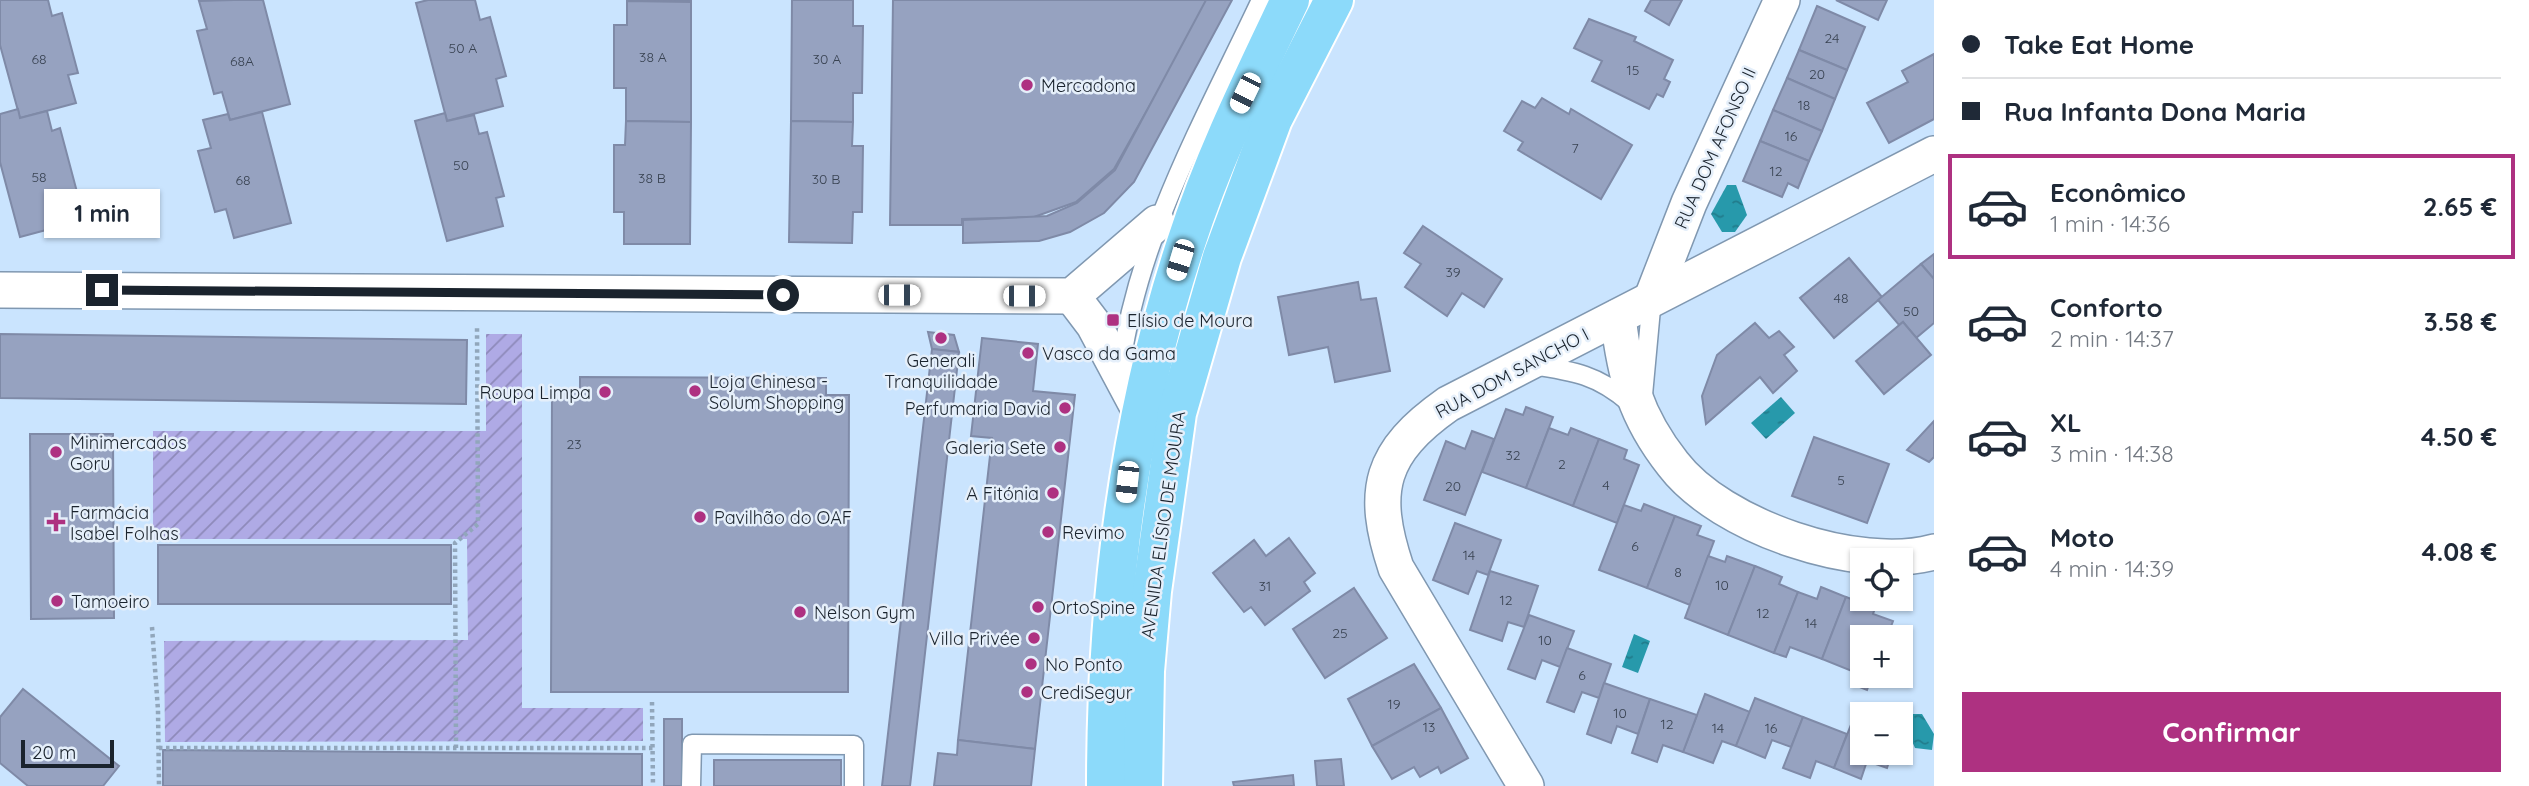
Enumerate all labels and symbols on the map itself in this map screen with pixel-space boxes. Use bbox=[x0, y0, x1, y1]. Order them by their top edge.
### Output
house number: 24 bbox=[1825, 29, 1839, 47]
house number: 50 A bbox=[449, 39, 477, 57]
house number: 38 A bbox=[639, 48, 667, 66]
house number: 68 bbox=[31, 50, 47, 68]
house number: 30 A bbox=[813, 50, 841, 68]
house number: 68A bbox=[230, 52, 254, 70]
house number: 15 bbox=[1627, 61, 1639, 79]
street label: RUA DOM AFONSO II bbox=[1669, 64, 1761, 232]
house number: 20 bbox=[1809, 65, 1825, 83]
car bbox=[1227, 70, 1264, 116]
place label: Mercadona bbox=[1041, 74, 1136, 97]
marker: Mercadona bbox=[1019, 77, 1035, 93]
house number: 18 bbox=[1798, 96, 1810, 114]
house number: 16 bbox=[1785, 127, 1798, 145]
house number: 7 bbox=[1571, 139, 1579, 157]
house number: 50 bbox=[453, 156, 469, 174]
house number: 12 bbox=[1770, 162, 1783, 180]
house number: 58 bbox=[31, 168, 47, 186]
house number: 38 B bbox=[638, 169, 666, 187]
house number: 30 B bbox=[812, 170, 840, 188]
house number: 68 bbox=[235, 171, 251, 189]
callout: 1 min bbox=[44, 188, 160, 238]
car bbox=[1164, 237, 1197, 283]
house number: 39 bbox=[1445, 263, 1461, 281]
route end bbox=[86, 274, 118, 306]
route start bbox=[767, 279, 799, 311]
car bbox=[879, 285, 921, 306]
car bbox=[1004, 286, 1046, 307]
house number: 48 bbox=[1834, 289, 1848, 307]
house number: 50 bbox=[1903, 302, 1919, 320]
place label: Elísio de Moura bbox=[1127, 309, 1253, 332]
marker: Elísio de Moura bbox=[1105, 312, 1121, 328]
street label: RUA DOM SANCHO I bbox=[1431, 323, 1593, 423]
marker: Generali Tranquilidade bbox=[933, 330, 949, 346]
place label: Vasco da Gama bbox=[1042, 342, 1176, 365]
marker: Vasco da Gama bbox=[1020, 345, 1036, 361]
place label: Generali Tranquilidade bbox=[884, 349, 998, 393]
place label: Loja Chinesa - Solum Shopping bbox=[709, 370, 844, 414]
place label: Roupa Limpa bbox=[480, 381, 591, 404]
marker: Loja Chinesa - Solum Shopping bbox=[687, 383, 703, 399]
marker: Roupa Limpa bbox=[597, 384, 613, 400]
place label: Perfumaria David bbox=[905, 397, 1051, 420]
marker: Perfumaria David bbox=[1057, 400, 1073, 416]
street label: AVENIDA ELÍSIO DE MOURA bbox=[1136, 409, 1190, 641]
place label: Minimercados Goru bbox=[70, 431, 187, 475]
house number: 23 bbox=[566, 435, 582, 453]
place label: Galeria Sete bbox=[945, 436, 1046, 459]
marker: Galeria Sete bbox=[1052, 439, 1068, 455]
marker: Minimercados Goru bbox=[48, 444, 64, 460]
house number: 32 bbox=[1505, 446, 1521, 464]
house number: 2 bbox=[1558, 455, 1566, 473]
car bbox=[1115, 460, 1140, 504]
house number: 5 bbox=[1837, 471, 1845, 489]
house number: 4 bbox=[1602, 476, 1610, 494]
house number: 20 bbox=[1445, 477, 1461, 495]
place label: A Fitónia bbox=[966, 482, 1039, 505]
marker: A Fitónia bbox=[1045, 485, 1061, 501]
place label: Farmácia Isabel Folhas bbox=[70, 501, 179, 545]
place label: Pavilhão do OAF bbox=[714, 506, 852, 529]
marker: Pavilhão do OAF bbox=[692, 509, 708, 525]
marker: Farmácia Isabel Folhas bbox=[48, 514, 64, 530]
place label: Revimo bbox=[1062, 521, 1125, 544]
marker: Revimo bbox=[1040, 524, 1056, 540]
house number: 6 bbox=[1631, 537, 1639, 555]
house number: 14 bbox=[1463, 546, 1475, 564]
house number: 8 bbox=[1674, 563, 1682, 581]
house number: 10 bbox=[1715, 576, 1729, 594]
house number: 31 bbox=[1259, 577, 1271, 595]
place label: Tamoeiro bbox=[71, 590, 150, 613]
house number: 12 bbox=[1500, 591, 1513, 609]
marker: Tamoeiro bbox=[49, 593, 65, 609]
place label: OrtoSpine bbox=[1052, 596, 1135, 619]
marker: OrtoSpine bbox=[1030, 599, 1046, 615]
place label: Nelson Gym bbox=[814, 601, 915, 624]
marker: Nelson Gym bbox=[792, 604, 808, 620]
house number: 12 bbox=[1757, 604, 1770, 622]
house number: 14 bbox=[1805, 614, 1817, 632]
house number: 25 bbox=[1332, 624, 1348, 642]
place label: Villa Privée bbox=[929, 627, 1020, 650]
marker: Villa Privée bbox=[1026, 630, 1042, 646]
house number: 10 bbox=[1538, 631, 1552, 649]
place label: No Ponto bbox=[1045, 653, 1123, 676]
marker: No Ponto bbox=[1023, 656, 1039, 672]
house number: 6 bbox=[1578, 666, 1586, 684]
place label: CrediSegur bbox=[1041, 681, 1133, 704]
marker: CrediSegur bbox=[1019, 684, 1035, 700]
house number: 19 bbox=[1388, 695, 1401, 713]
house number: 10 bbox=[1613, 704, 1627, 722]
house number: 12 bbox=[1661, 715, 1674, 733]
house number: 13 bbox=[1423, 718, 1435, 736]
house number: 14 bbox=[1712, 719, 1724, 737]
house number: 16 bbox=[1765, 719, 1778, 737]
scale bar bbox=[21, 737, 114, 769]

